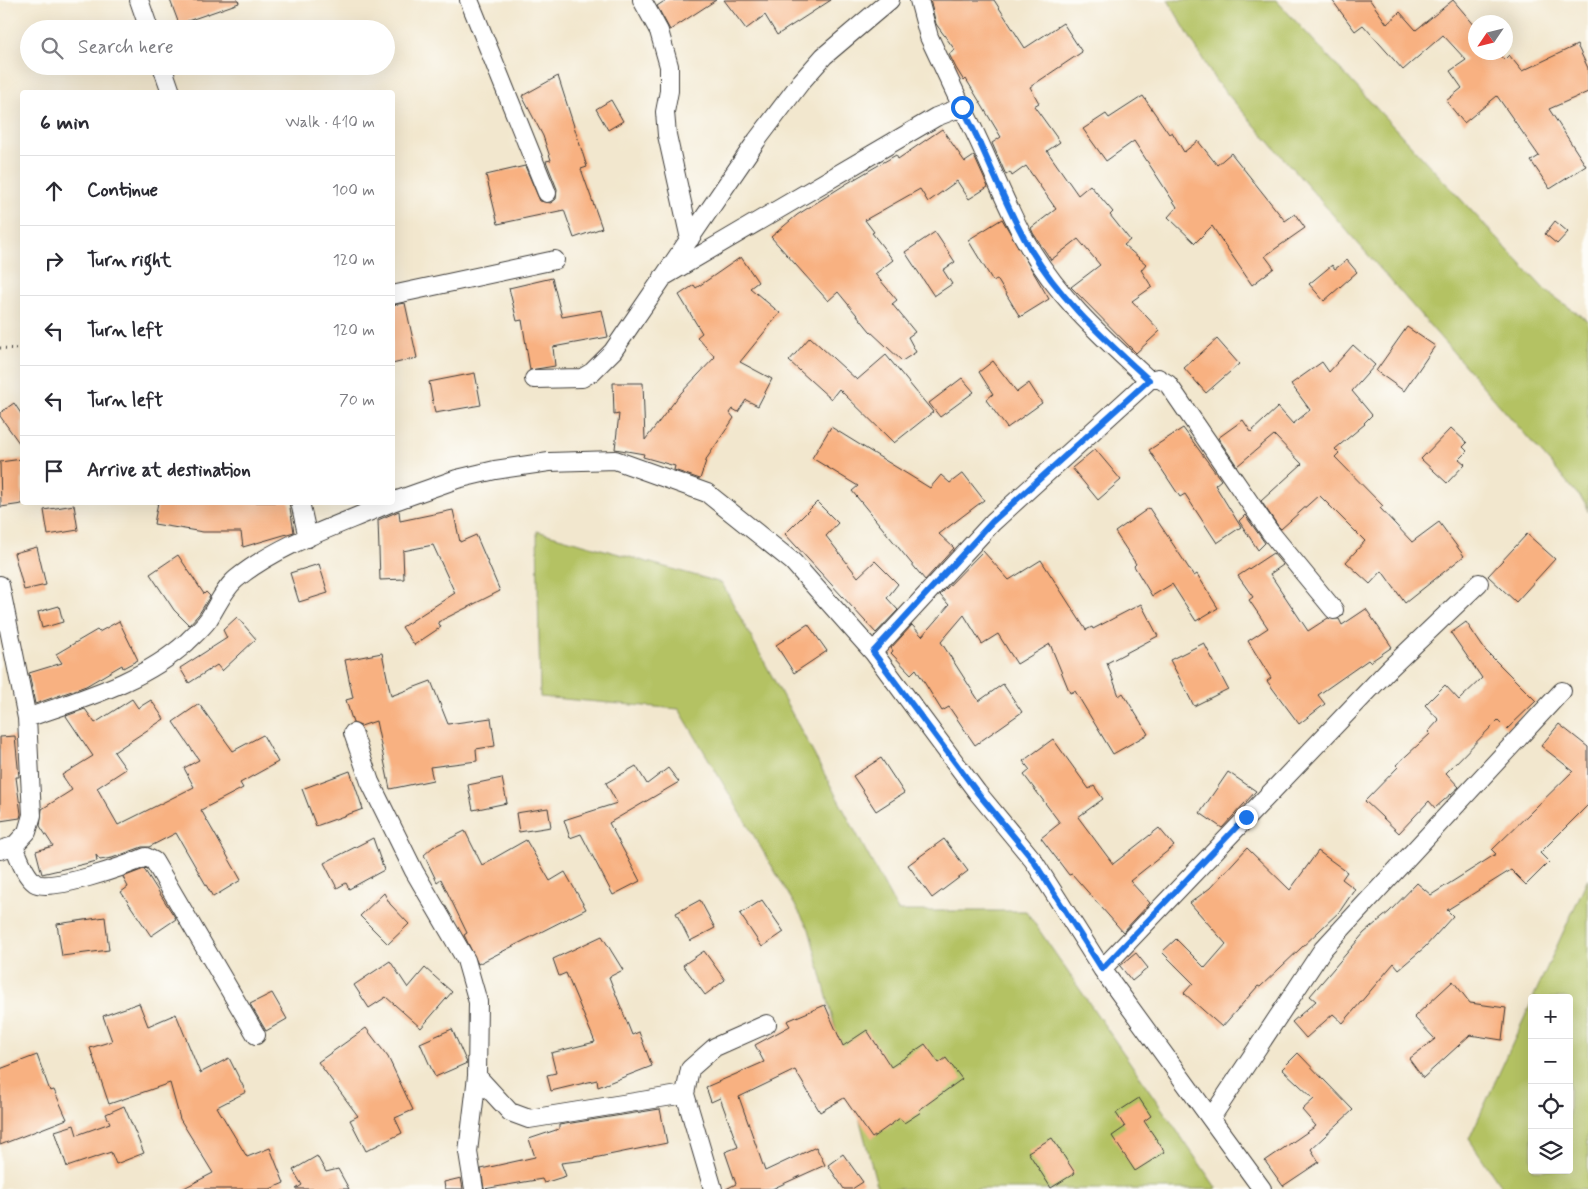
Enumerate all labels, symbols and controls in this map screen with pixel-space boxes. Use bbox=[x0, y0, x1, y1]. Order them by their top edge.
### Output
north arrow bbox=[1468, 15, 1513, 60]
search box bbox=[20, 20, 395, 75]
icon: search bbox=[38, 34, 66, 62]
text: Search here bbox=[78, 35, 174, 60]
route start bbox=[951, 96, 974, 119]
text: 6 min bbox=[40, 109, 90, 137]
text: Walk · 410 m bbox=[285, 112, 375, 133]
icon: ahead bbox=[40, 177, 68, 205]
text: Continue bbox=[87, 178, 158, 203]
text: 100 m bbox=[332, 180, 375, 201]
icon: right bbox=[40, 247, 68, 275]
text: Turn right bbox=[87, 248, 171, 273]
text: 120 m bbox=[333, 250, 375, 271]
icon: left bbox=[40, 317, 68, 345]
text: Turn left bbox=[87, 318, 163, 343]
text: 120 m bbox=[333, 320, 375, 341]
icon: left bbox=[40, 387, 68, 415]
text: Turn left bbox=[87, 388, 163, 413]
text: 70 m bbox=[339, 390, 375, 411]
icon: arrive bbox=[40, 457, 68, 485]
text: Arrive at destination bbox=[87, 458, 251, 483]
route end bbox=[1235, 806, 1258, 829]
map controls bbox=[1528, 994, 1573, 1174]
button: + bbox=[1528, 994, 1573, 1039]
button: − bbox=[1528, 1039, 1573, 1084]
button: locate bbox=[1528, 1084, 1573, 1129]
button: layers bbox=[1528, 1129, 1573, 1174]

